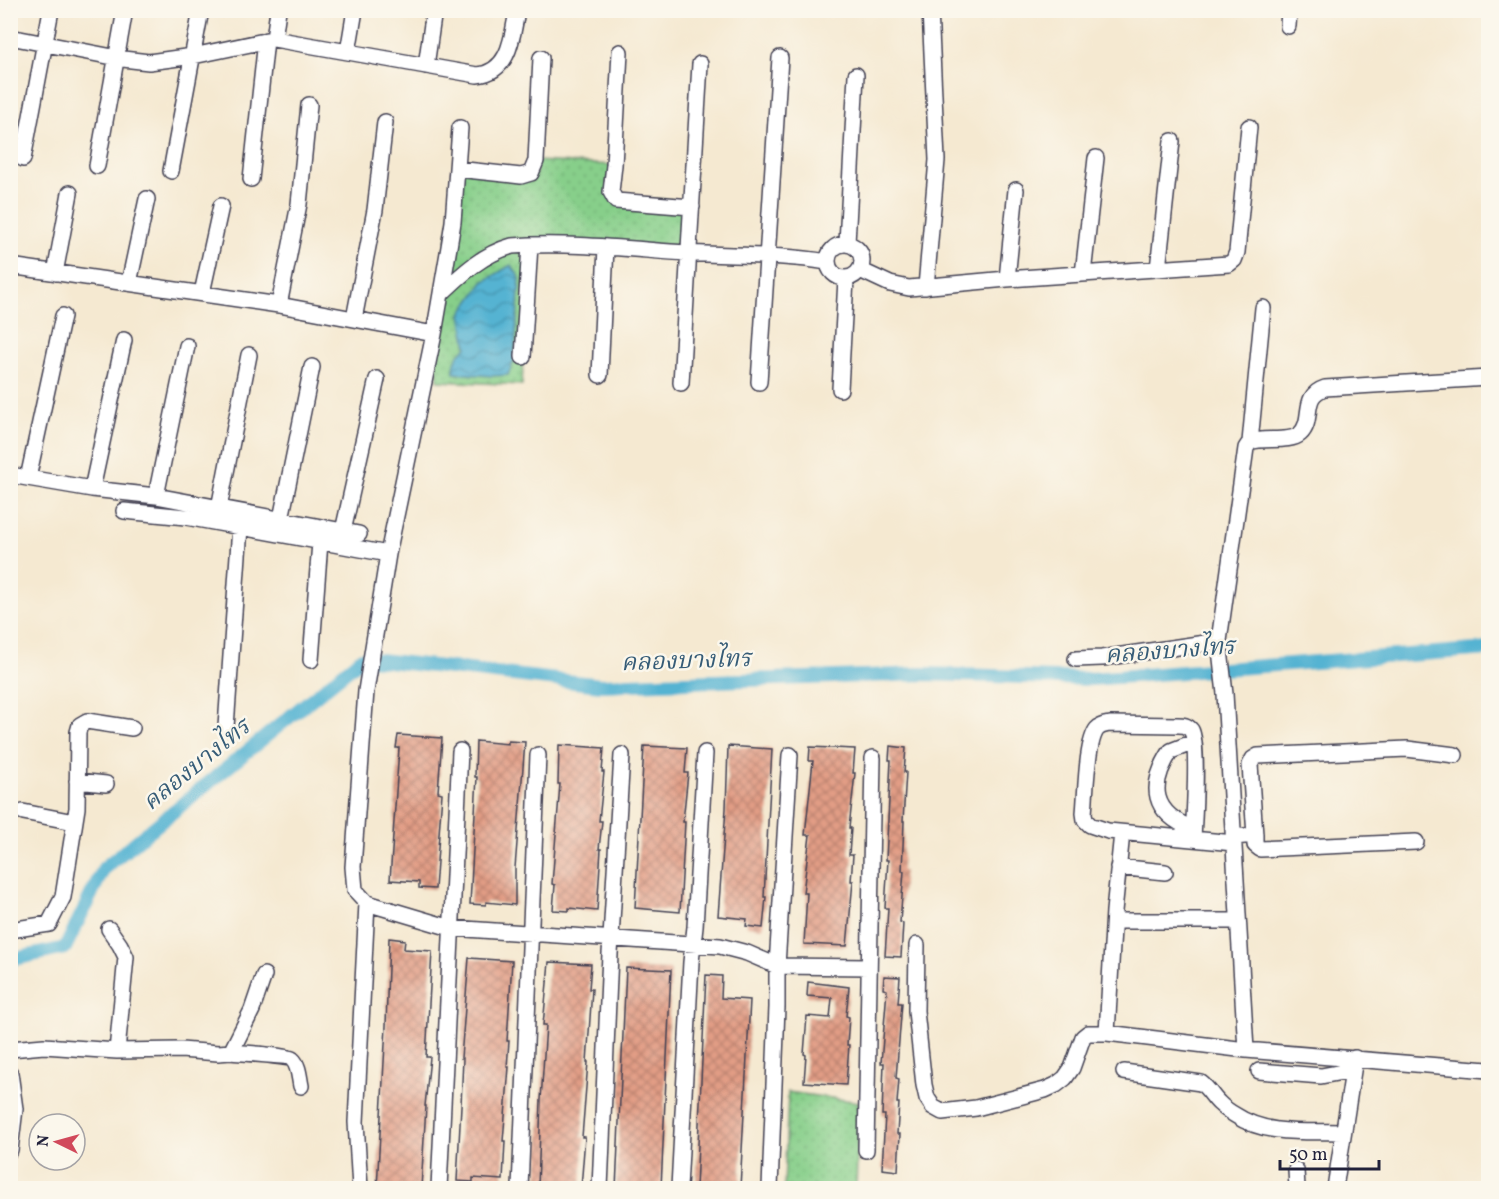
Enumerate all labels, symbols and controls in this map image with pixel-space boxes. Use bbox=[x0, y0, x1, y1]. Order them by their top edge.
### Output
water label: คลองบางไทร bbox=[1104, 628, 1238, 673]
water label: คลองบางไทร bbox=[620, 641, 754, 681]
water label: คลองบางไทร bbox=[135, 709, 260, 820]
north arrow bbox=[27, 1112, 87, 1172]
scale bar bbox=[1280, 1133, 1379, 1171]
text: N bbox=[33, 1134, 56, 1148]
text: 50 m bbox=[1289, 1143, 1328, 1168]

